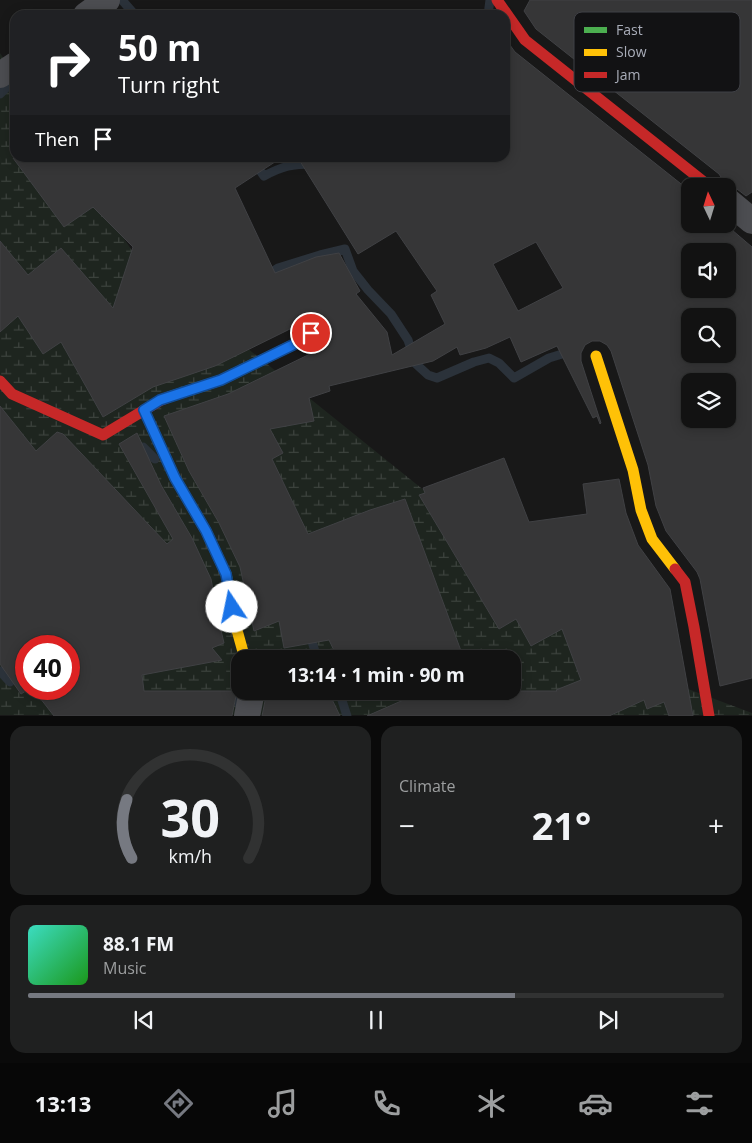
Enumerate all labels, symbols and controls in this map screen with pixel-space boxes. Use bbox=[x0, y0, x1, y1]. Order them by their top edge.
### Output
legend bbox=[574, 12, 740, 92]
text: Fast bbox=[616, 20, 643, 39]
text: 50 m bbox=[118, 24, 201, 71]
icon: right bbox=[35, 30, 100, 95]
text: Slow bbox=[616, 42, 647, 61]
text: Jam bbox=[614, 65, 641, 84]
text: Turn right bbox=[118, 69, 220, 99]
icon: arrive bbox=[89, 125, 117, 153]
text: Then bbox=[35, 126, 79, 152]
north arrow bbox=[681, 178, 736, 232]
map controls bbox=[681, 178, 736, 428]
button: sound bbox=[681, 243, 736, 298]
button: search bbox=[681, 308, 736, 363]
pin bbox=[290, 312, 332, 354]
icon: arrive bbox=[297, 319, 325, 347]
button: layers bbox=[681, 373, 736, 428]
position arrow bbox=[205, 580, 257, 632]
speed limit sign: 40 bbox=[15, 635, 80, 700]
text: 13:14 · 1 min · 90 m bbox=[287, 662, 465, 688]
text: Climate bbox=[399, 775, 456, 797]
text: 30 bbox=[161, 781, 220, 852]
text: 21° bbox=[532, 799, 591, 851]
text: − bbox=[399, 806, 415, 844]
text: + bbox=[708, 806, 724, 844]
text: km/h bbox=[169, 844, 212, 868]
text: 88.1 FM bbox=[103, 931, 174, 957]
text: Music bbox=[103, 957, 147, 979]
icon: previous bbox=[130, 1006, 158, 1034]
icon: pause bbox=[362, 1006, 390, 1034]
icon: next bbox=[594, 1006, 622, 1034]
icon: directions bbox=[161, 1086, 196, 1121]
icon: music bbox=[265, 1086, 300, 1121]
icon: phone bbox=[369, 1086, 404, 1121]
icon: climate bbox=[474, 1086, 509, 1121]
icon: car bbox=[578, 1086, 613, 1121]
icon: filters bbox=[682, 1086, 717, 1121]
text: 13:13 bbox=[35, 1088, 91, 1118]

